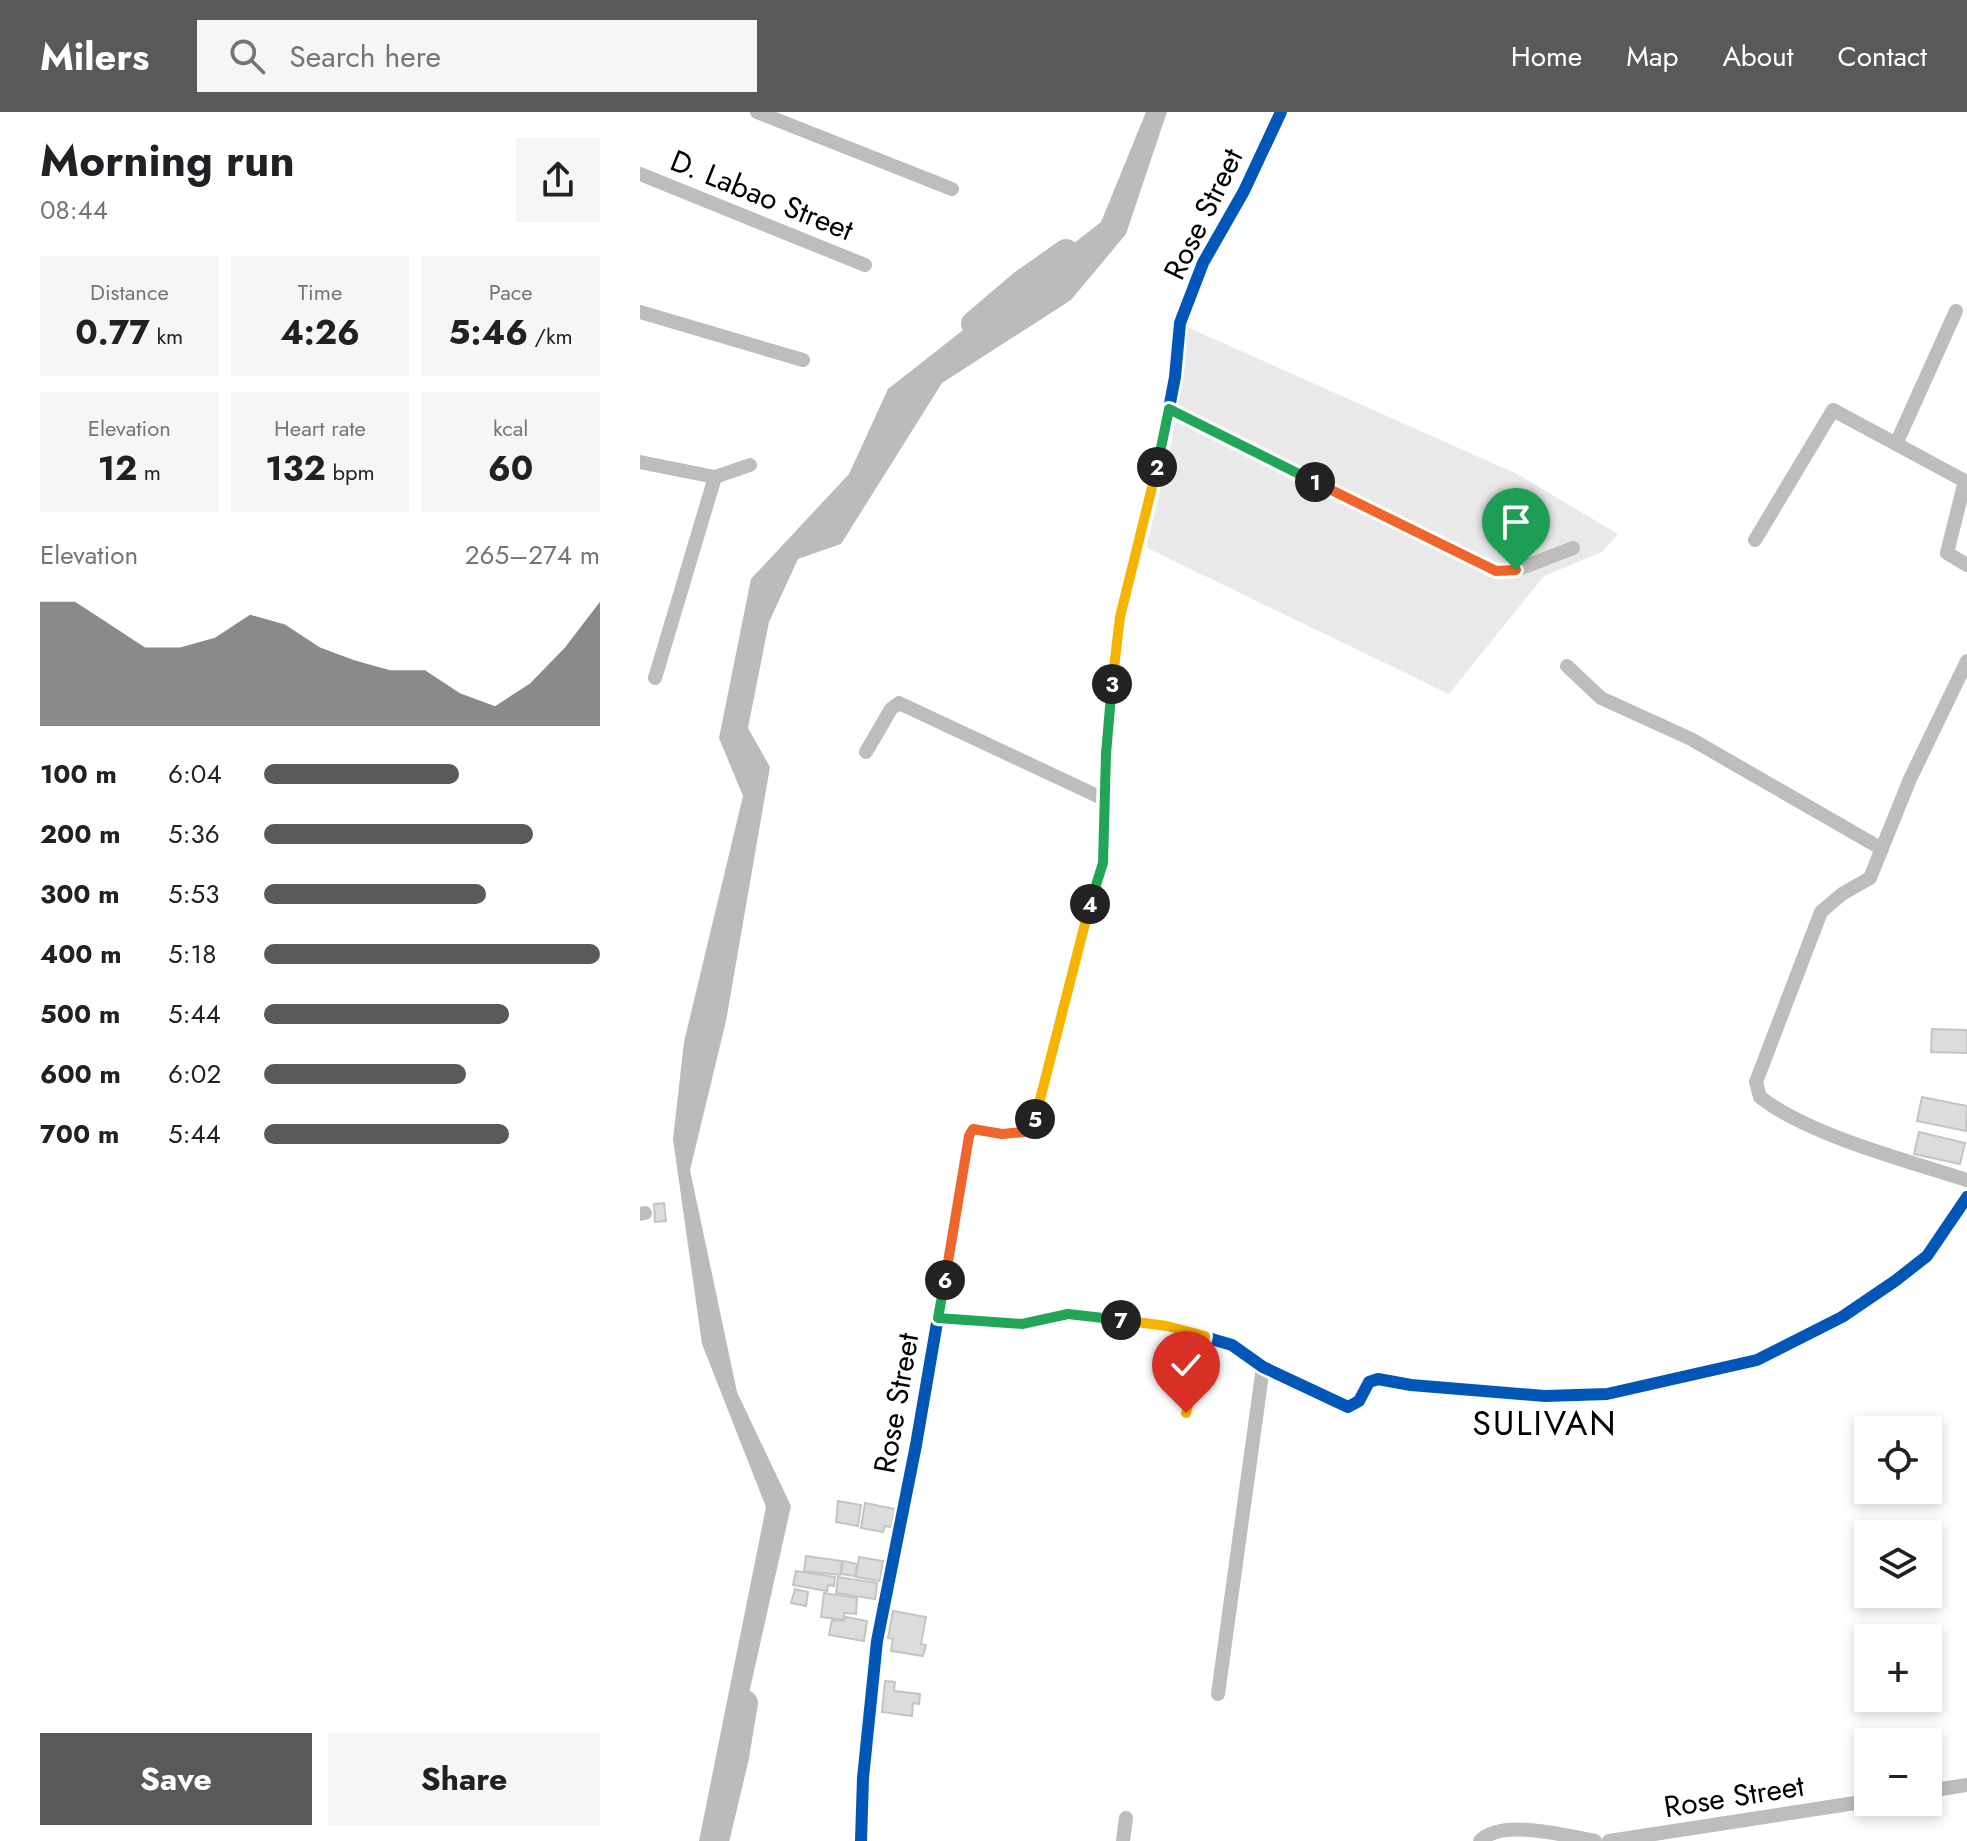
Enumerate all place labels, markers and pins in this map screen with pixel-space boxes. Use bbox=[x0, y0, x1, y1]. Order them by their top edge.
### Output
pin: 2 bbox=[1137, 447, 1177, 487]
pin: 1 bbox=[1295, 462, 1335, 502]
pin bbox=[1482, 488, 1550, 570]
pin: 3 bbox=[1092, 664, 1132, 704]
pin: 4 bbox=[1070, 884, 1110, 924]
pin: 5 bbox=[1015, 1099, 1055, 1139]
pin: 6 bbox=[925, 1260, 965, 1300]
pin: 7 bbox=[1101, 1300, 1141, 1340]
pin bbox=[1152, 1331, 1220, 1413]

